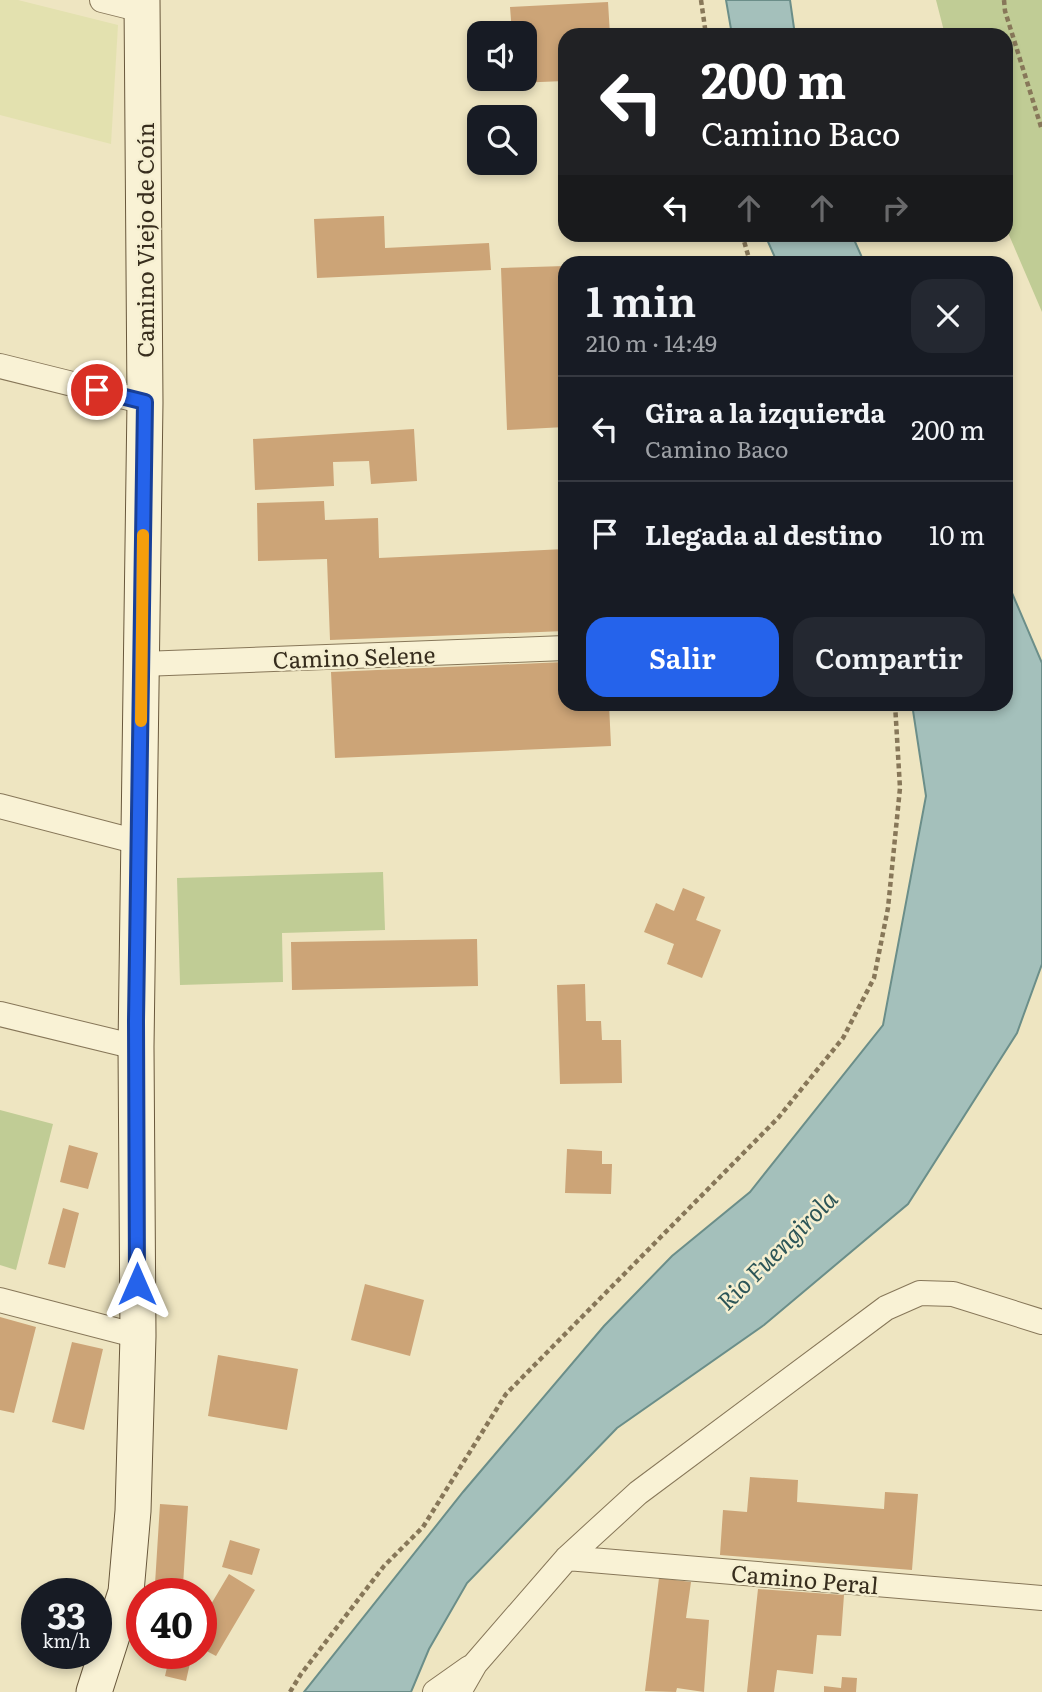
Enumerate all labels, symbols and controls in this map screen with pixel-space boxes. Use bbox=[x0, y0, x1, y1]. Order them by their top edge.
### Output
map controls bbox=[467, 21, 537, 175]
button: sound bbox=[467, 21, 537, 91]
text: 200 m bbox=[701, 41, 846, 114]
icon: left bbox=[586, 56, 677, 147]
button: search bbox=[467, 105, 537, 175]
text: Camino Baco bbox=[701, 108, 901, 156]
street label: Camino Viejo de Coín bbox=[127, 122, 161, 358]
icon: left bbox=[657, 189, 695, 227]
icon: ahead bbox=[730, 189, 768, 227]
icon: ahead bbox=[803, 189, 841, 227]
icon: right bbox=[876, 189, 914, 227]
text: 1 min bbox=[586, 268, 696, 330]
button: close bbox=[911, 279, 985, 353]
text: 210 m · 14:49 bbox=[586, 325, 717, 359]
pin bbox=[67, 360, 127, 420]
icon: arrive bbox=[78, 371, 116, 409]
text: Gira a la izquierda bbox=[645, 392, 886, 431]
text: 200 m bbox=[911, 409, 985, 448]
icon: left bbox=[586, 410, 624, 448]
text: Camino Baco bbox=[645, 431, 788, 465]
text: Llegada al destino bbox=[645, 514, 882, 553]
text: 10 m bbox=[929, 514, 985, 553]
icon: arrive bbox=[586, 515, 624, 553]
button: Salir bbox=[586, 617, 779, 697]
button: Compartir bbox=[793, 617, 985, 697]
street label: Camino Selene bbox=[272, 636, 436, 676]
water label: Rio Fuengirola bbox=[708, 1181, 844, 1317]
position arrow bbox=[100, 1247, 174, 1321]
street label: Camino Peral bbox=[730, 1555, 880, 1601]
speed limit sign: 40 bbox=[126, 1578, 217, 1669]
text: 33 bbox=[47, 1588, 86, 1640]
text: km/h bbox=[43, 1627, 90, 1654]

